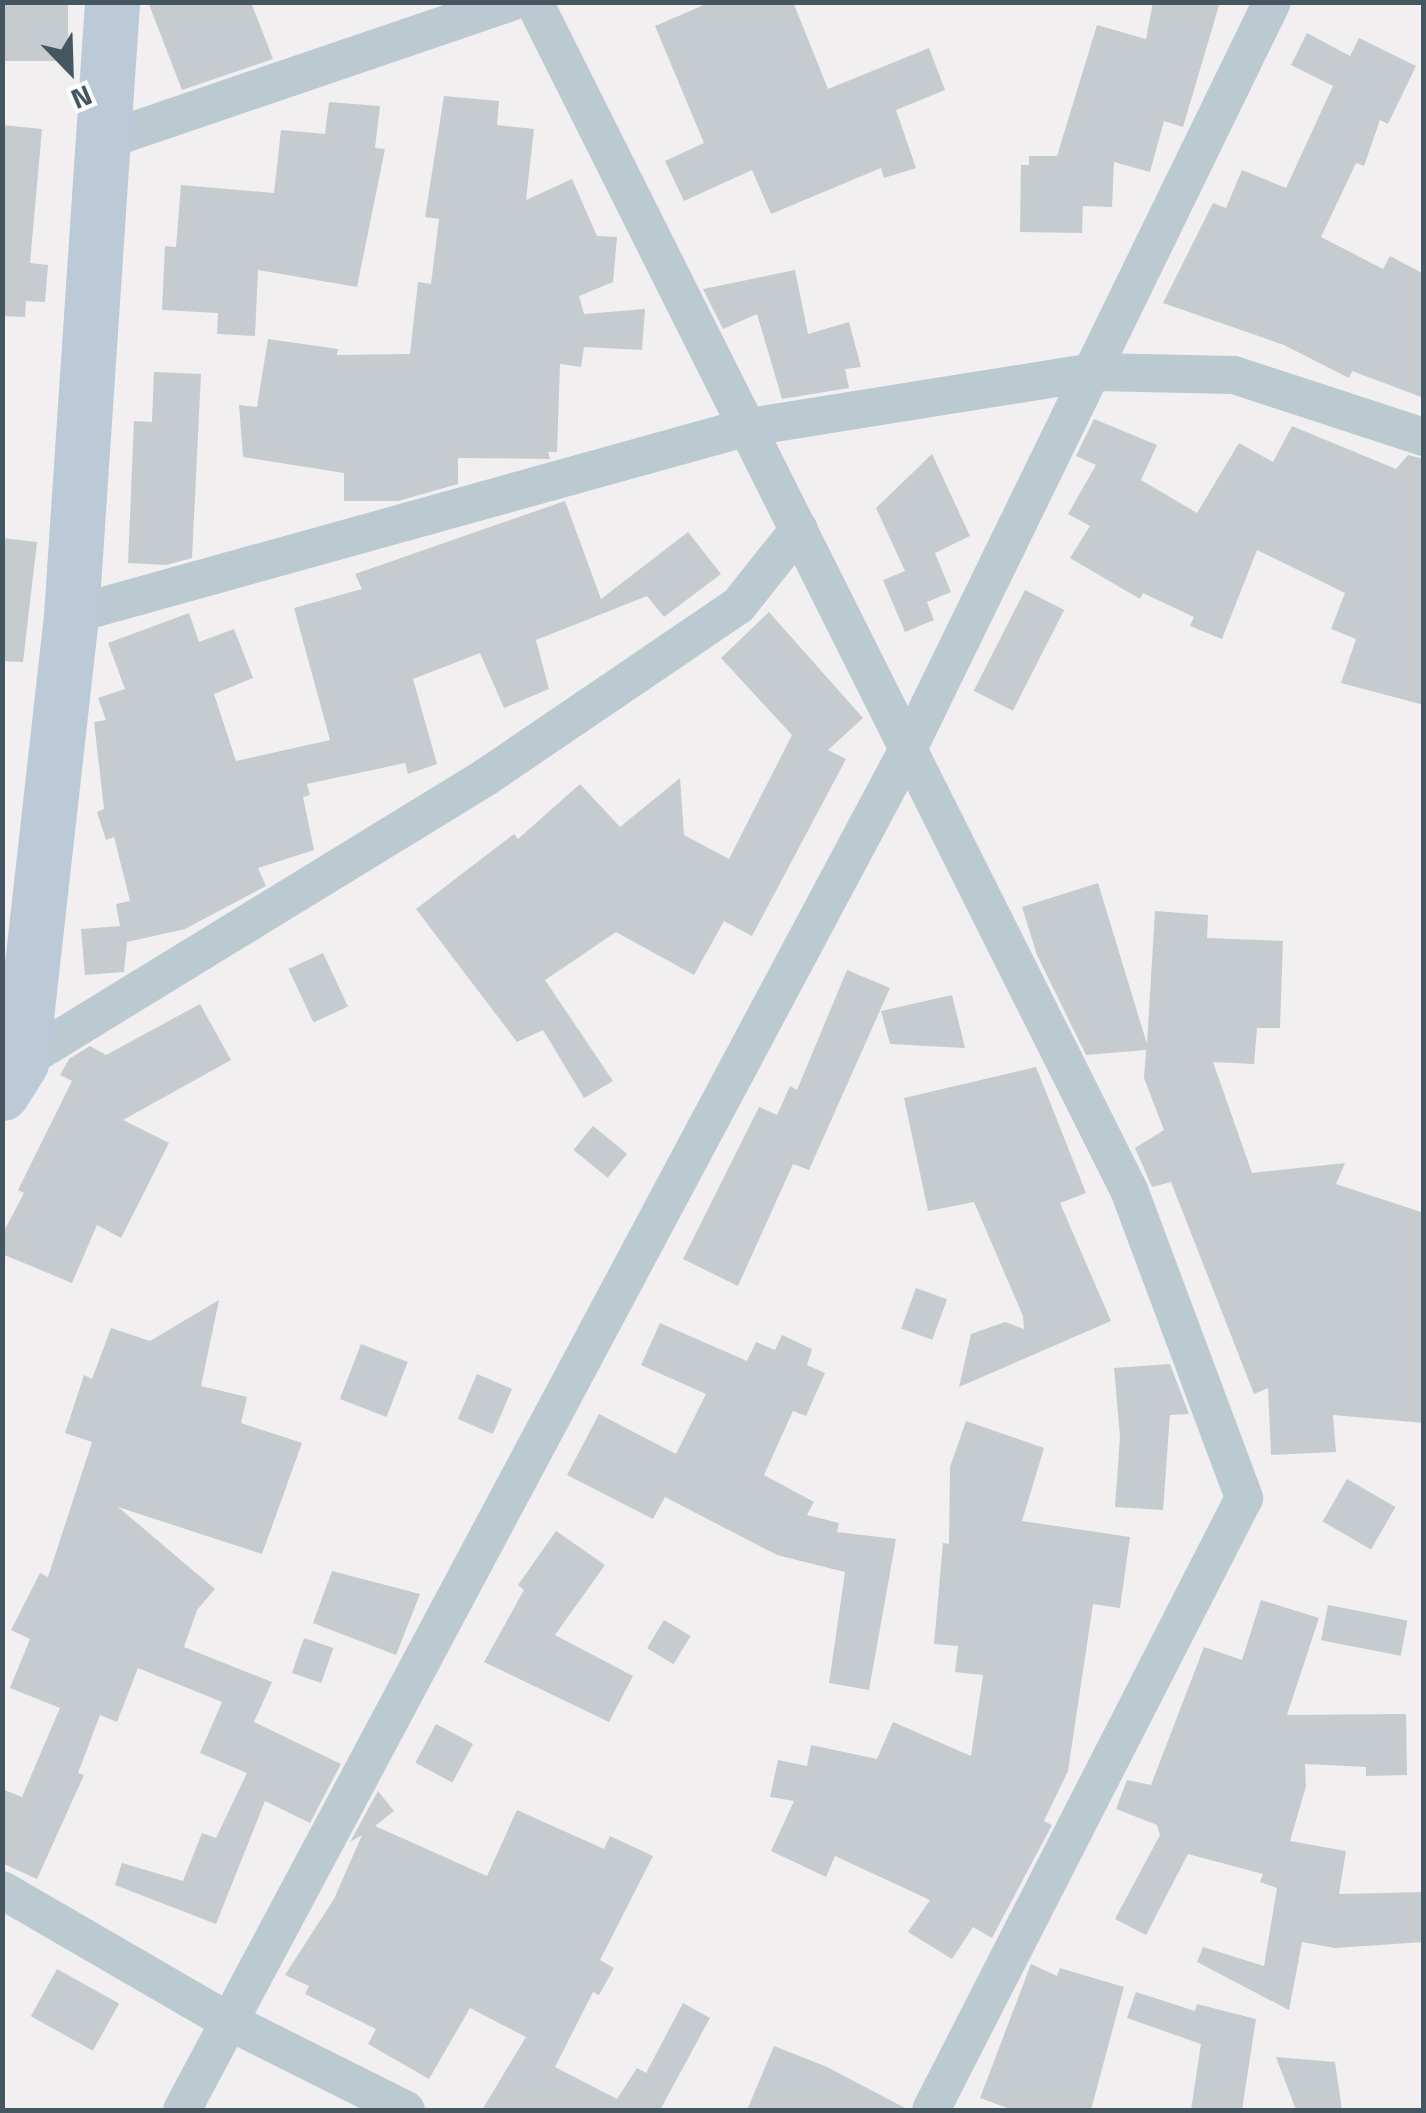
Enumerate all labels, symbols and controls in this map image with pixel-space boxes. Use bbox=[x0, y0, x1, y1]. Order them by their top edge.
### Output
north arrow bbox=[20, 20, 120, 120]
text: N bbox=[65, 74, 99, 122]

